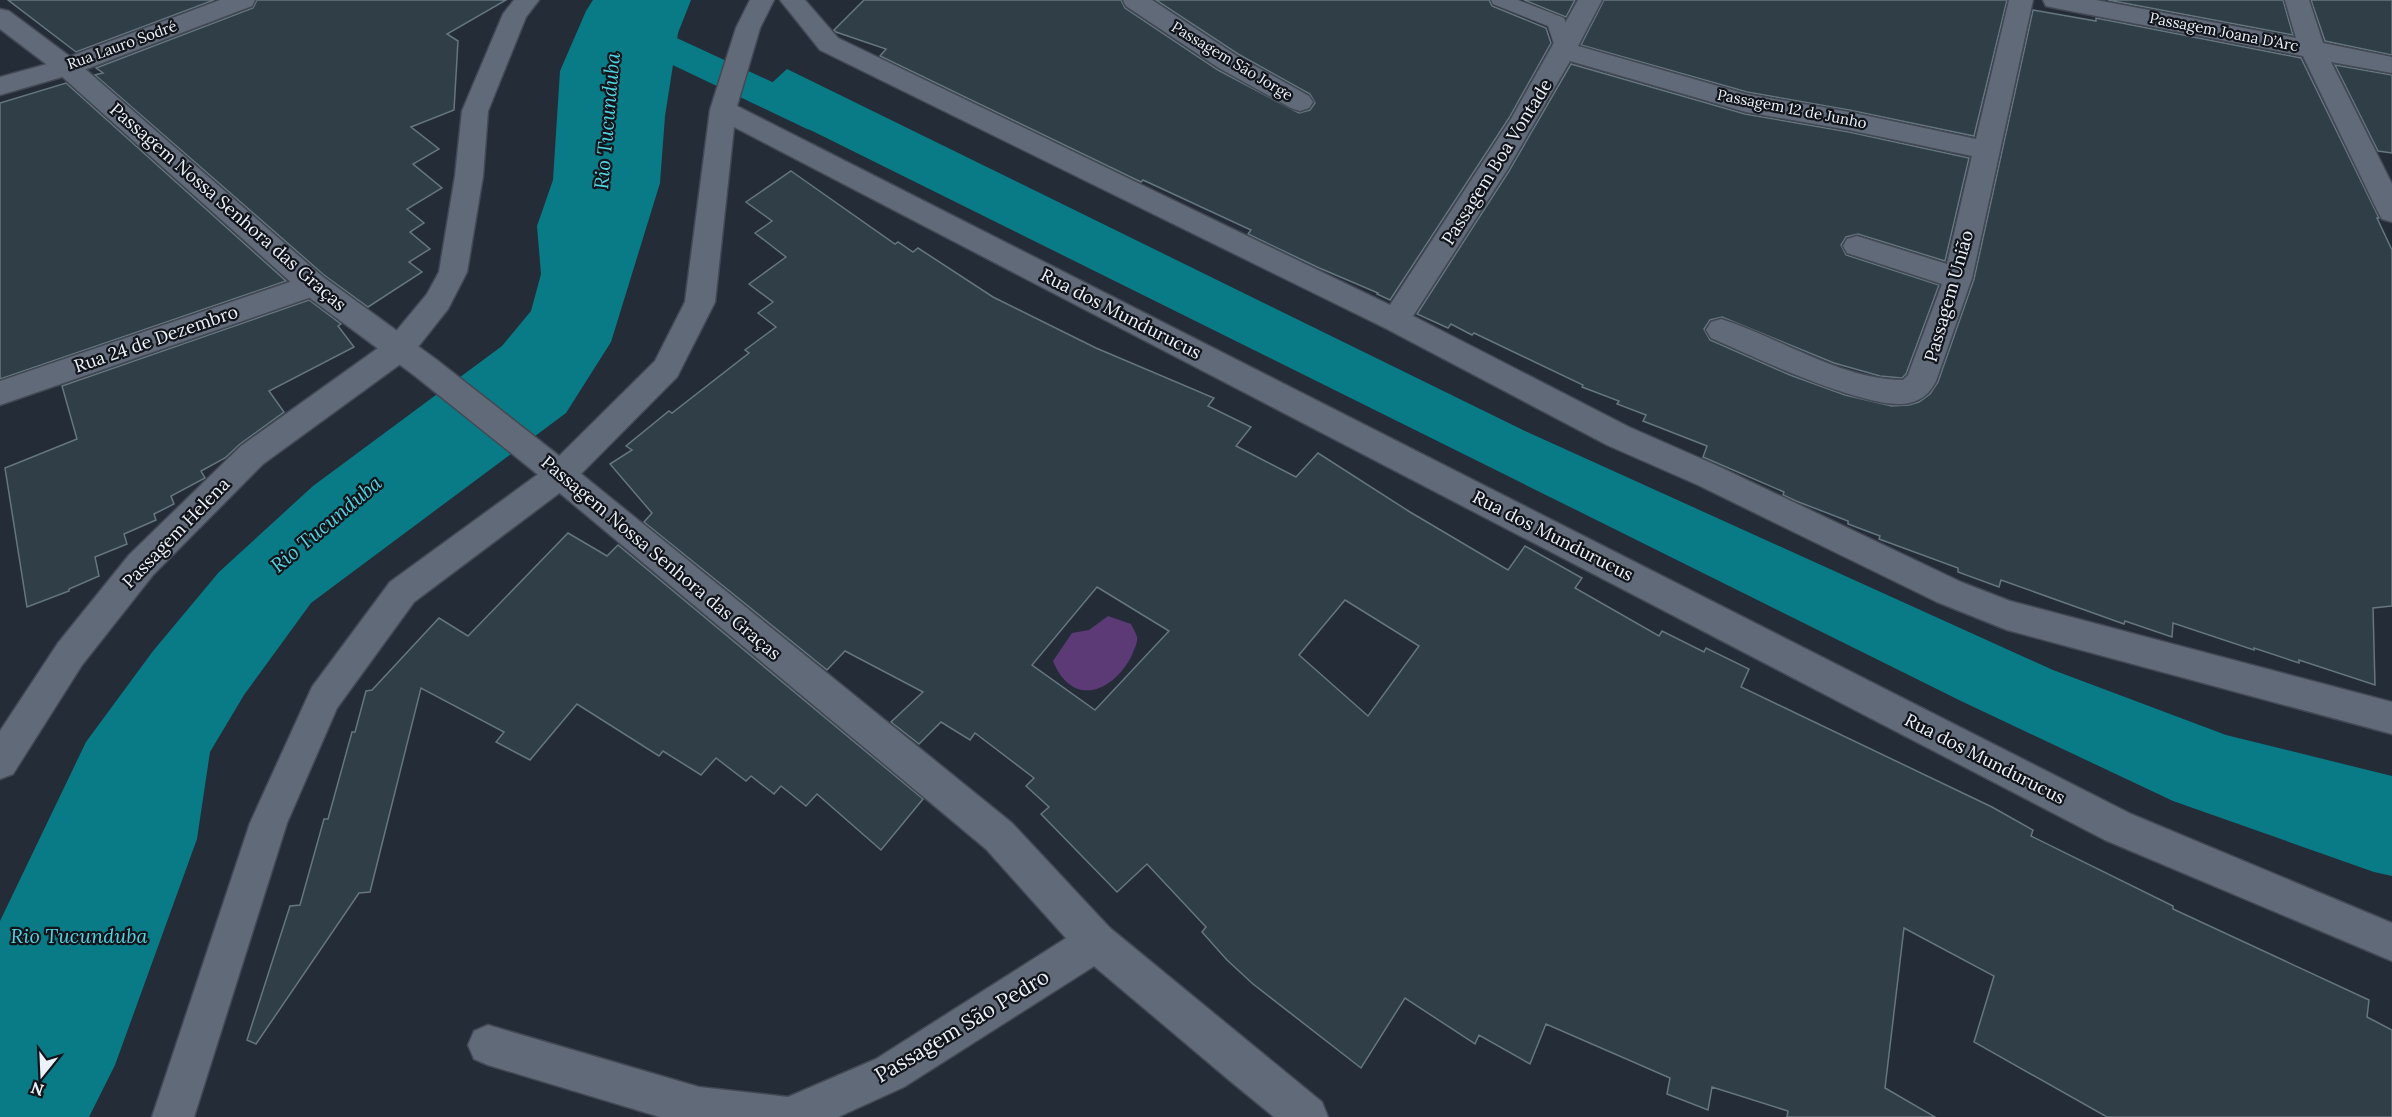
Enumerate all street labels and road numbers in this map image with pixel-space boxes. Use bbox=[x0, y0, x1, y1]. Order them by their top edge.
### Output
street label: Passagem Joana D’Arc bbox=[2148, 8, 2300, 55]
street label: Rua Lauro Sodré bbox=[64, 16, 179, 73]
street label: Passagem São Jorge bbox=[1168, 17, 1296, 104]
street label: Passagem Boa Vontade bbox=[1436, 74, 1557, 249]
street label: Passagem 12 de Junho bbox=[1716, 85, 1869, 132]
street label: Passagem Nossa Senhora das Graças bbox=[105, 98, 351, 316]
street label: Passagem União bbox=[1919, 227, 1978, 364]
street label: Rua dos Mundurucus bbox=[1037, 263, 1205, 364]
street label: Rua 24 de Dezembro bbox=[71, 300, 241, 377]
street label: Passagem Nossa Senhora das Graças bbox=[537, 450, 786, 665]
street label: Passagem Helena bbox=[117, 473, 234, 593]
street label: Rua dos Mundurucus bbox=[1469, 485, 1637, 586]
street label: Rua dos Mundurucus bbox=[1901, 708, 2069, 809]
street label: Passagem São Pedro bbox=[869, 963, 1054, 1088]

